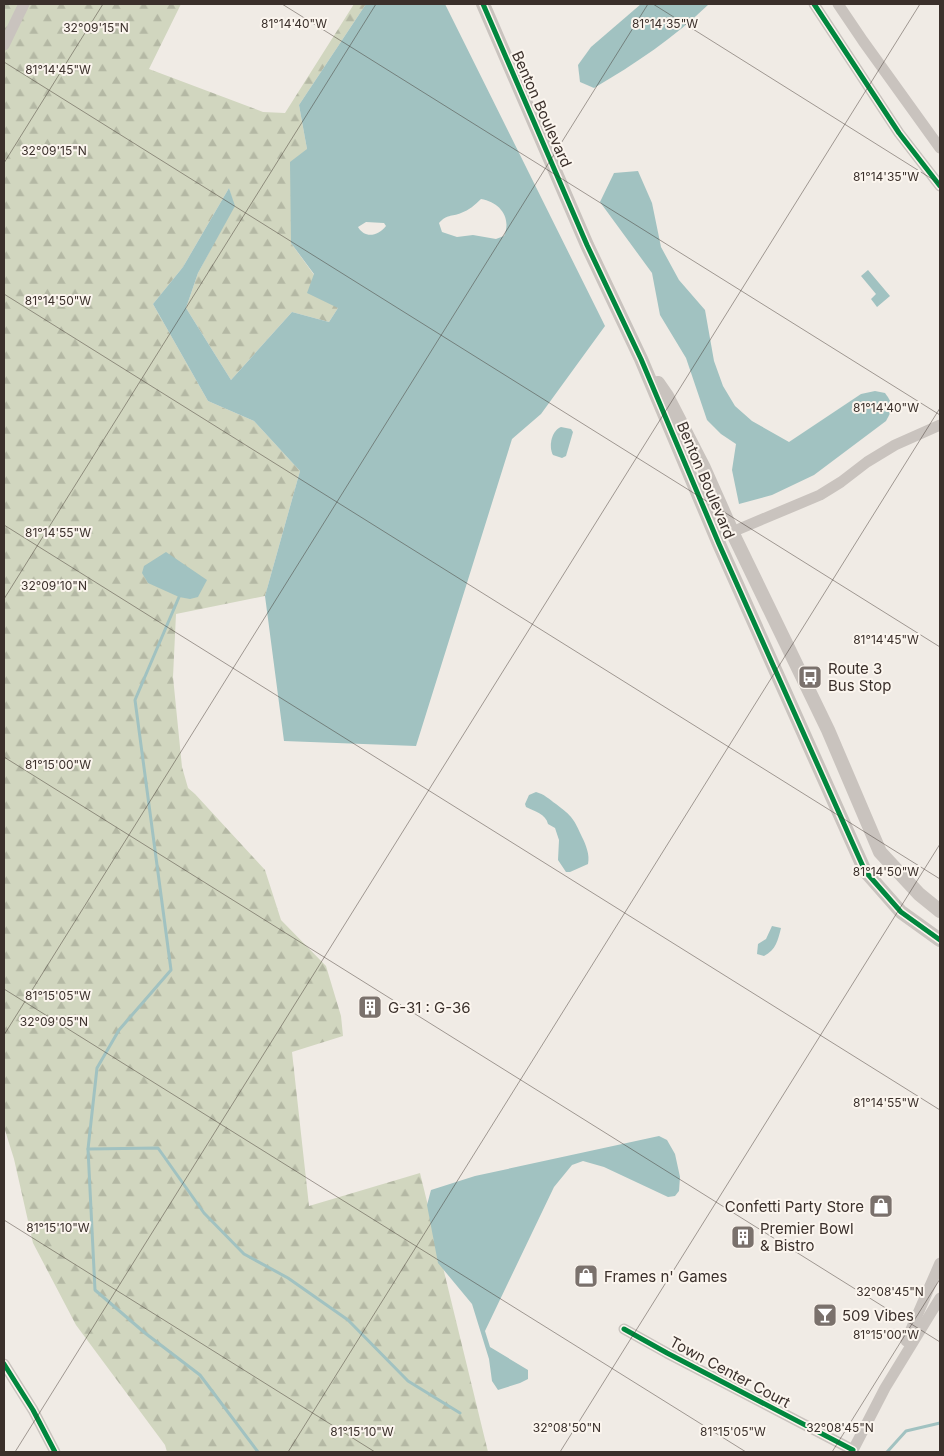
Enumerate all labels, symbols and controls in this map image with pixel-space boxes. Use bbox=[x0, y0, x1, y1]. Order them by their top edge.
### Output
text: 81°14'40"W bbox=[261, 16, 327, 31]
text: 81°14'35"W bbox=[632, 16, 698, 31]
text: 32°09'15"N bbox=[63, 20, 129, 35]
street label: Benton Boulevard bbox=[508, 48, 576, 170]
text: 81°14'45"W bbox=[25, 62, 91, 77]
text: 32°09'15"N bbox=[21, 143, 87, 158]
text: 81°14'35"W bbox=[853, 169, 919, 184]
text: 81°14'50"W bbox=[25, 293, 91, 308]
text: 81°14'40"W bbox=[853, 400, 919, 415]
street label: Benton Boulevard bbox=[673, 419, 739, 541]
text: 81°14'55"W bbox=[25, 525, 91, 540]
text: 32°09'10"N bbox=[21, 578, 87, 593]
text: 81°14'45"W bbox=[853, 632, 919, 647]
place label: Route 3 Bus Stop bbox=[828, 659, 891, 695]
bus stop icon: Route 3 Bus Stop bbox=[797, 664, 823, 690]
text: 81°15'00"W bbox=[25, 757, 91, 772]
text: 81°14'50"W bbox=[853, 864, 919, 879]
text: 81°15'05"W bbox=[25, 988, 91, 1003]
building icon: G-31 : G-36 bbox=[357, 994, 383, 1020]
place label: G-31 : G-36 bbox=[388, 998, 471, 1017]
text: 32°09'05"N bbox=[20, 1014, 88, 1029]
text: 81°14'55"W bbox=[853, 1095, 919, 1110]
shop icon: Confetti Party Store bbox=[868, 1193, 894, 1219]
place label: Confetti Party Store bbox=[725, 1197, 864, 1216]
place label: Premier Bowl & Bistro bbox=[760, 1219, 854, 1255]
text: 81°15'10"W bbox=[26, 1220, 90, 1235]
building icon: Premier Bowl & Bistro bbox=[730, 1224, 756, 1250]
shop icon: Frames n' Games bbox=[573, 1263, 599, 1289]
place label: Frames n' Games bbox=[604, 1267, 728, 1286]
text: 32°08'45"N bbox=[856, 1284, 924, 1299]
bar icon: 509 Vibes bbox=[812, 1302, 838, 1328]
place label: 509 Vibes bbox=[842, 1306, 914, 1325]
text: 81°15'00"W bbox=[853, 1327, 919, 1342]
street label: Town Center Court bbox=[666, 1332, 794, 1412]
text: 32°08'50"N bbox=[533, 1420, 601, 1435]
text: 32°08'45"N bbox=[806, 1420, 874, 1435]
text: 81°15'10"W bbox=[330, 1424, 394, 1439]
text: 81°15'05"W bbox=[700, 1424, 766, 1439]

